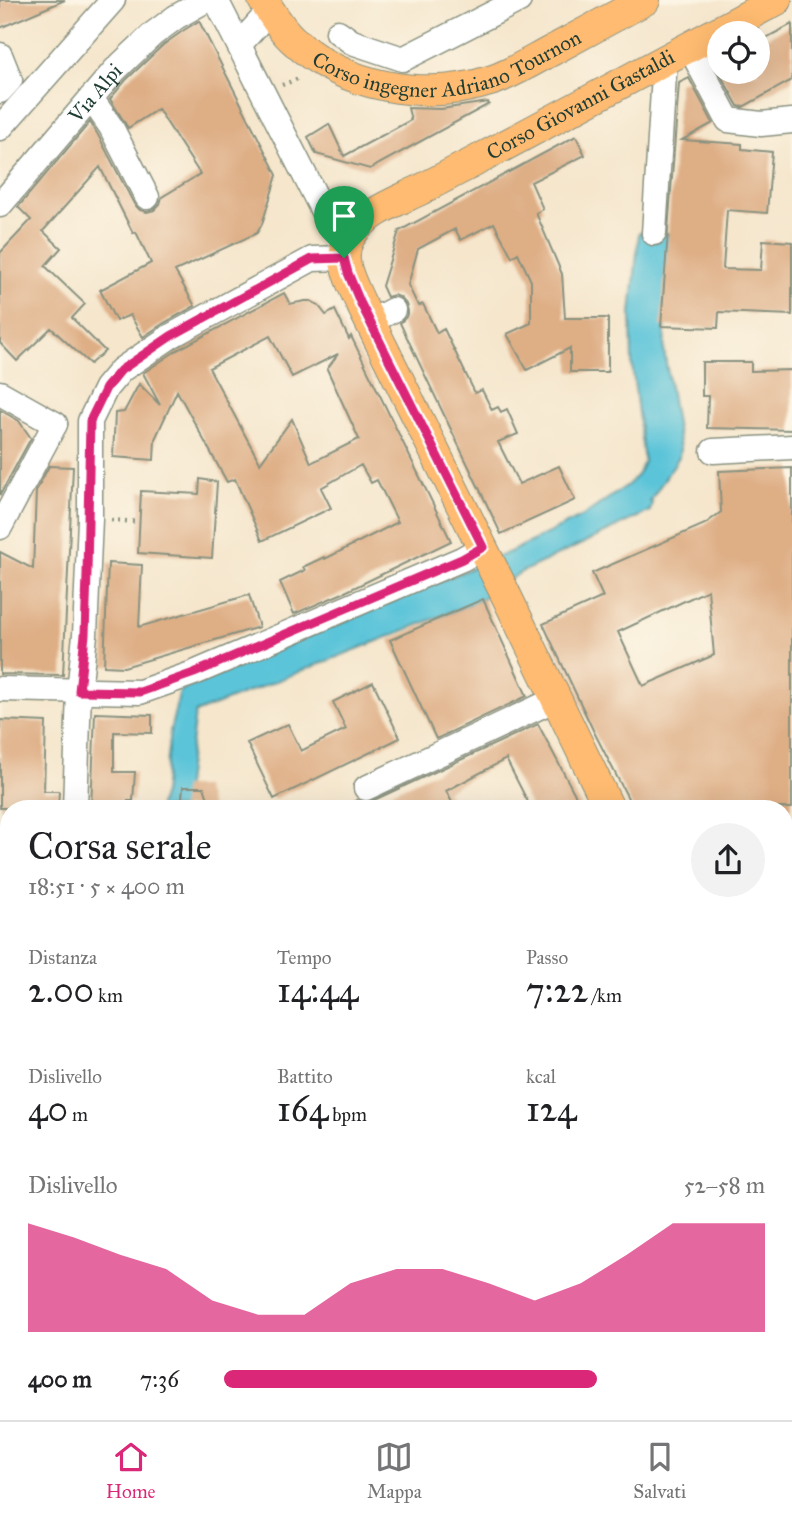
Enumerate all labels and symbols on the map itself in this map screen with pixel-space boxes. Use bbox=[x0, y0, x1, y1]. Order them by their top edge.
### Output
street label: Corso ingegner Adriano Tournon bbox=[307, 24, 586, 103]
street label: Corso Giovanni Gastaldi bbox=[482, 44, 679, 166]
street label: Via Alpi bbox=[62, 57, 127, 129]
pin bbox=[314, 186, 374, 258]

